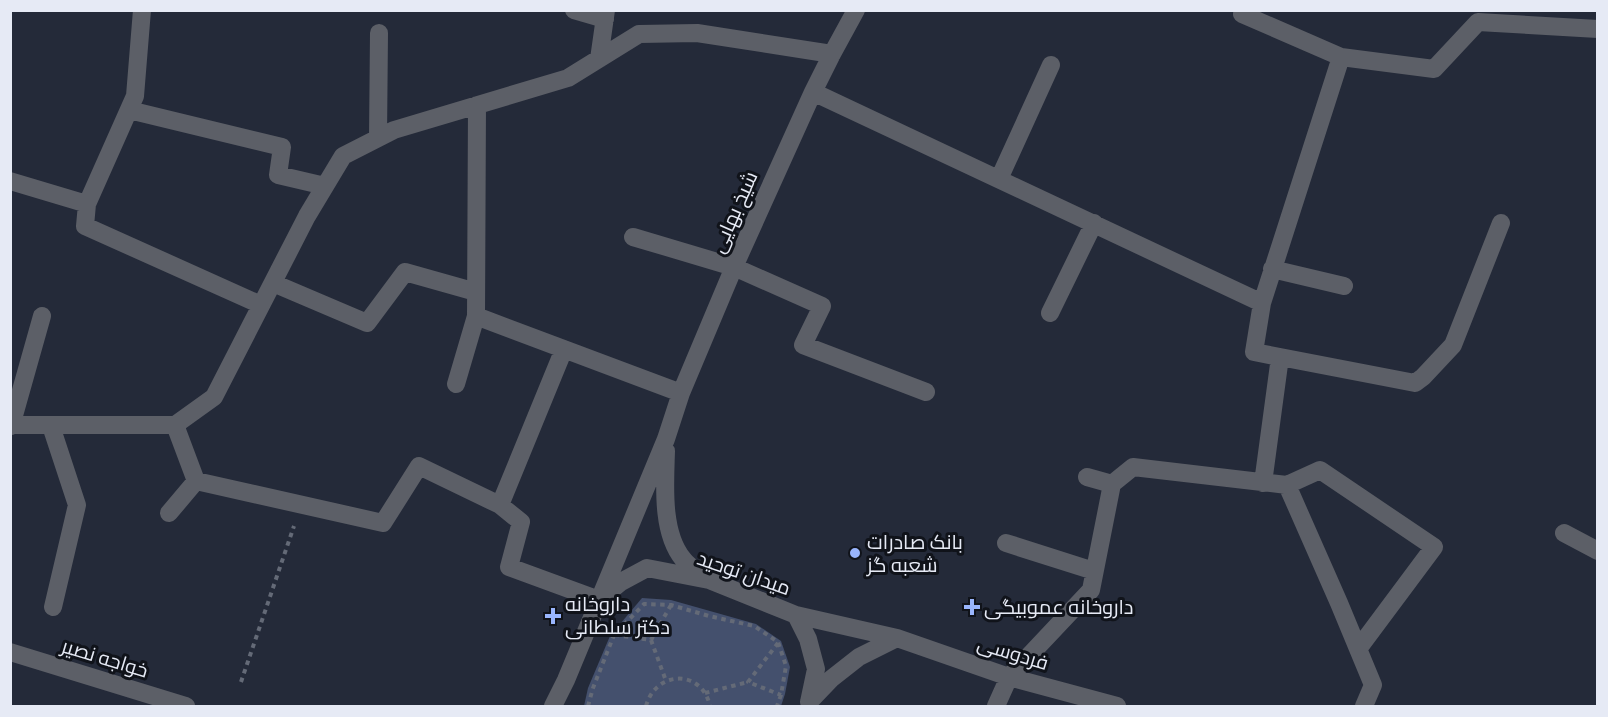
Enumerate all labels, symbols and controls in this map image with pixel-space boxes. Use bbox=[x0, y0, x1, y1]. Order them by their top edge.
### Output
street label: شیخ بهایی bbox=[699, 165, 768, 259]
place label: بانک صادرات شعبه گز bbox=[866, 523, 963, 583]
street label: میدان توحید bbox=[692, 539, 796, 606]
marker: بانک صادرات شعبه گز bbox=[848, 546, 862, 560]
place label: داروخانه دکتر سلطانی bbox=[565, 585, 670, 645]
place label: داروخانه عموبیگی bbox=[984, 588, 1133, 625]
marker: داروخانه عموبیگی bbox=[965, 600, 979, 614]
marker: داروخانه دکتر سلطانی bbox=[546, 609, 560, 623]
street label: فردوسی bbox=[973, 624, 1053, 681]
street label: خواجه نصیر bbox=[56, 626, 153, 688]

